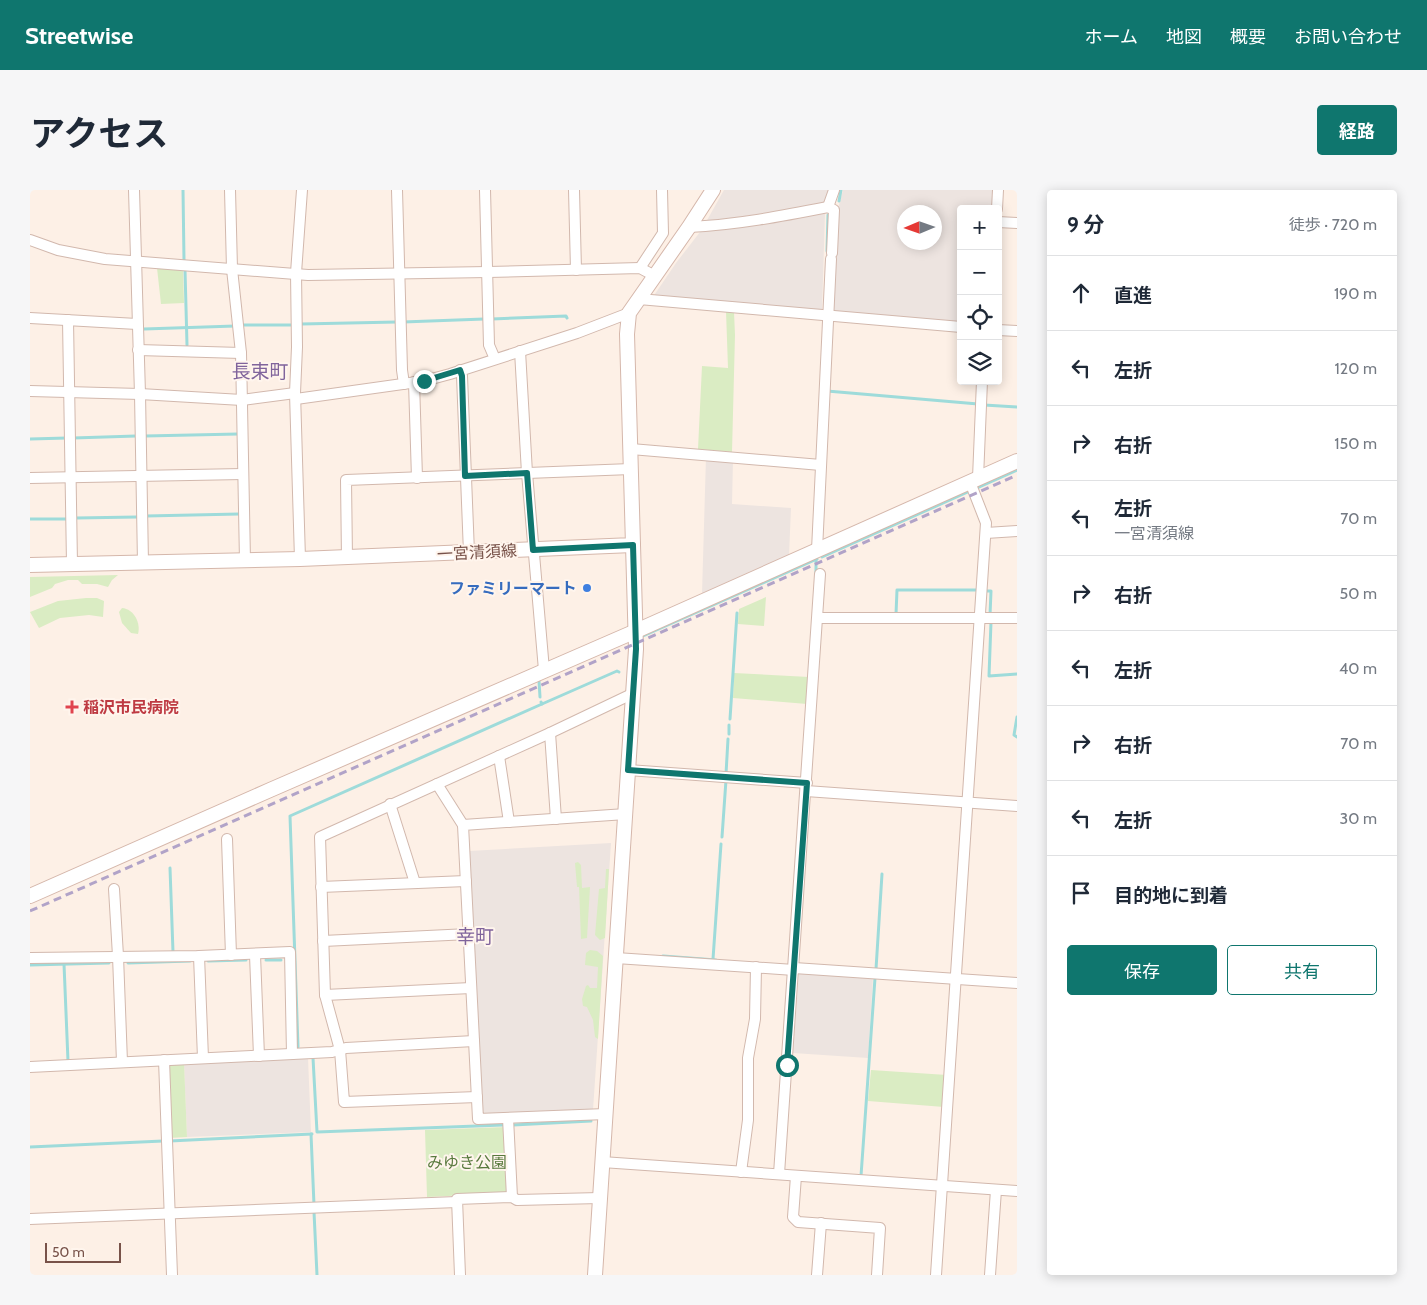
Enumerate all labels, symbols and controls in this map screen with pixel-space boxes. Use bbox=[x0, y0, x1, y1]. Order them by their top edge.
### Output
text: Streetwise bbox=[25, 21, 133, 50]
text: ホーム bbox=[1085, 26, 1138, 48]
text: 地図 bbox=[1166, 26, 1202, 48]
text: 概要 bbox=[1230, 26, 1266, 48]
text: お問い合わせ bbox=[1294, 26, 1402, 48]
button: 経路 bbox=[1317, 105, 1397, 155]
text: アクセス bbox=[30, 112, 168, 155]
north arrow bbox=[897, 205, 942, 250]
map controls bbox=[957, 205, 1002, 385]
button: + bbox=[957, 205, 1002, 250]
text: 9 分 bbox=[1067, 212, 1105, 237]
text: 徒歩 · 720 m bbox=[1289, 215, 1377, 234]
button: − bbox=[957, 250, 1002, 295]
icon: ahead bbox=[1067, 279, 1095, 307]
text: 直進 bbox=[1114, 284, 1152, 307]
text: 190 m bbox=[1334, 284, 1377, 303]
button: locate bbox=[957, 295, 1002, 340]
button: layers bbox=[957, 340, 1002, 385]
icon: left bbox=[1067, 354, 1095, 382]
text: 左折 bbox=[1114, 359, 1152, 382]
text: 120 m bbox=[1335, 359, 1377, 378]
district label: 長束町 bbox=[231, 360, 289, 383]
route end bbox=[413, 370, 436, 393]
icon: right bbox=[1067, 429, 1095, 457]
text: 右折 bbox=[1114, 434, 1152, 457]
text: 150 m bbox=[1334, 434, 1377, 453]
text: 左折 bbox=[1114, 497, 1152, 520]
icon: left bbox=[1067, 504, 1095, 532]
text: 70 m bbox=[1340, 509, 1377, 528]
text: 一宮清須線 bbox=[1114, 524, 1194, 543]
street label: 一宮清須線 bbox=[437, 541, 517, 564]
place label: ファミリーマート bbox=[449, 579, 577, 598]
icon: right bbox=[1067, 579, 1095, 607]
marker: ファミリーマート bbox=[581, 582, 593, 594]
text: 右折 bbox=[1114, 584, 1152, 607]
text: 50 m bbox=[1340, 584, 1377, 603]
icon: left bbox=[1067, 654, 1095, 682]
text: 左折 bbox=[1114, 659, 1152, 682]
text: 40 m bbox=[1339, 659, 1377, 678]
place label: 稲沢市民病院 bbox=[83, 698, 179, 717]
marker: 稲沢市民病院 bbox=[65, 700, 79, 714]
icon: right bbox=[1067, 729, 1095, 757]
text: 右折 bbox=[1114, 734, 1152, 757]
text: 70 m bbox=[1340, 734, 1377, 753]
icon: left bbox=[1067, 804, 1095, 832]
text: 左折 bbox=[1114, 809, 1152, 832]
text: 30 m bbox=[1340, 809, 1377, 828]
icon: arrive bbox=[1067, 879, 1095, 907]
text: 目的地に到着 bbox=[1114, 884, 1228, 907]
district label: 幸町 bbox=[456, 925, 494, 948]
button: 保存 bbox=[1067, 945, 1217, 995]
button: 共有 bbox=[1227, 945, 1377, 995]
route start bbox=[776, 1054, 799, 1077]
park label: みゆき公園 bbox=[427, 1153, 507, 1172]
scale bar bbox=[45, 1240, 121, 1263]
text: 50 m bbox=[52, 1243, 85, 1261]

